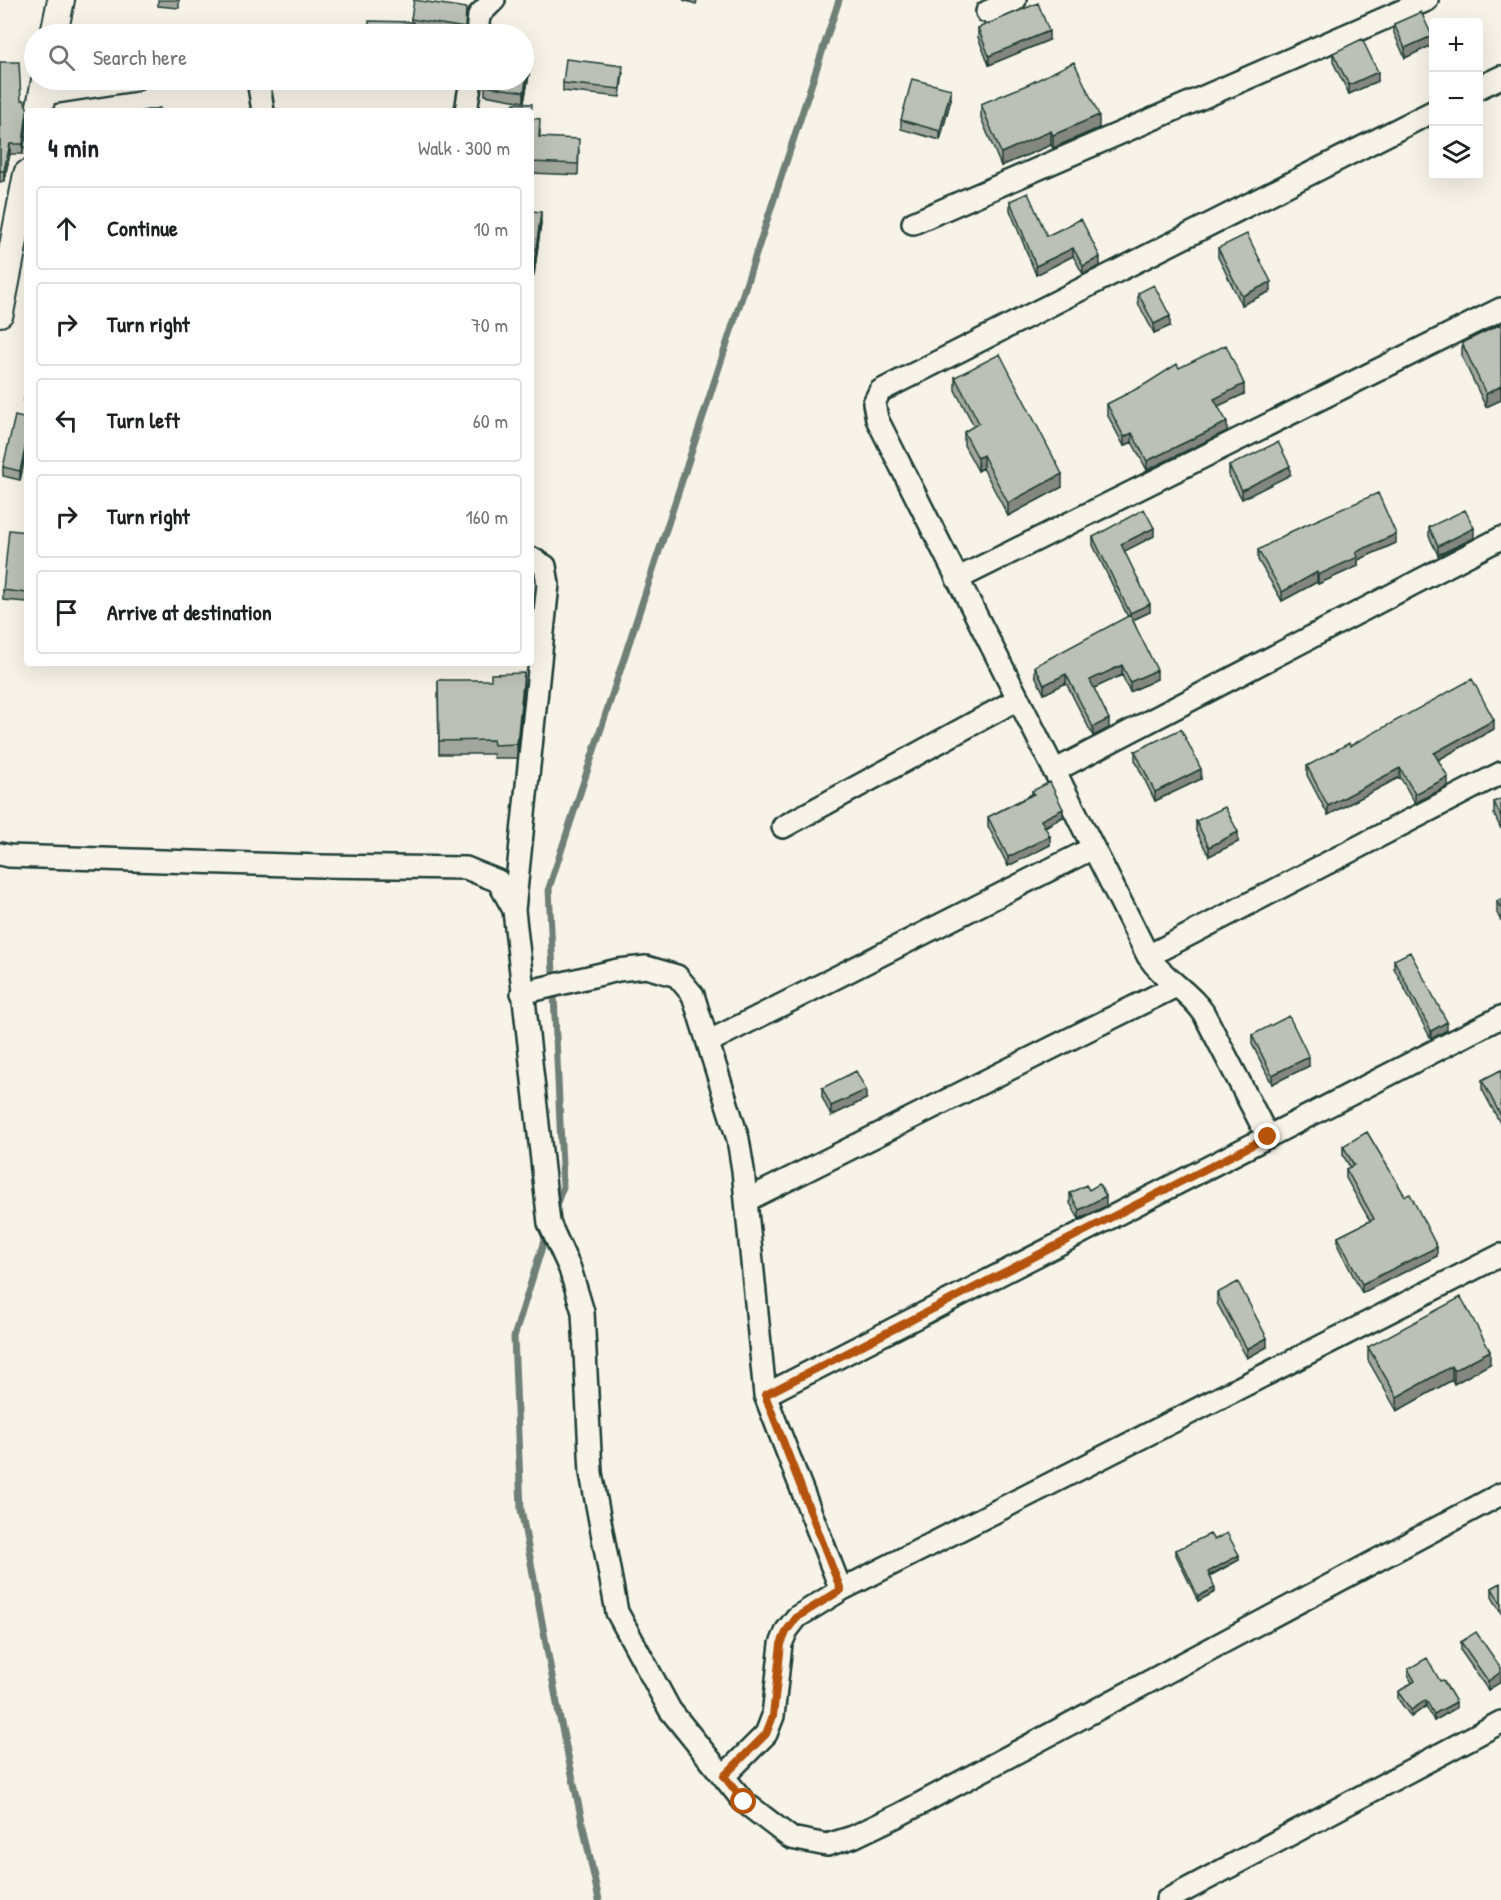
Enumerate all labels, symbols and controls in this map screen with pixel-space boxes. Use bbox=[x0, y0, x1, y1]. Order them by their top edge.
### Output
map controls bbox=[1429, 18, 1483, 180]
button: + bbox=[1429, 18, 1483, 72]
search box bbox=[24, 24, 534, 90]
icon: search bbox=[45, 41, 78, 74]
text: Search here bbox=[93, 42, 187, 72]
button: − bbox=[1429, 72, 1483, 126]
button: layers bbox=[1429, 126, 1483, 180]
text: 4 min bbox=[48, 130, 99, 165]
text: Walk · 300 m bbox=[418, 134, 510, 161]
icon: ahead bbox=[50, 212, 83, 245]
text: Continue bbox=[107, 213, 178, 243]
text: 10 m bbox=[474, 215, 508, 242]
icon: right bbox=[50, 308, 83, 341]
text: Turn right bbox=[107, 309, 190, 339]
text: 70 m bbox=[471, 311, 508, 338]
icon: left bbox=[50, 404, 83, 437]
text: Turn left bbox=[107, 405, 180, 435]
text: 60 m bbox=[473, 407, 508, 434]
icon: right bbox=[50, 500, 83, 533]
text: Turn right bbox=[107, 501, 190, 531]
text: 160 m bbox=[466, 503, 508, 530]
icon: arrive bbox=[50, 596, 83, 629]
text: Arrive at destination bbox=[107, 597, 272, 627]
route end bbox=[1254, 1123, 1280, 1149]
route start bbox=[730, 1788, 756, 1814]

